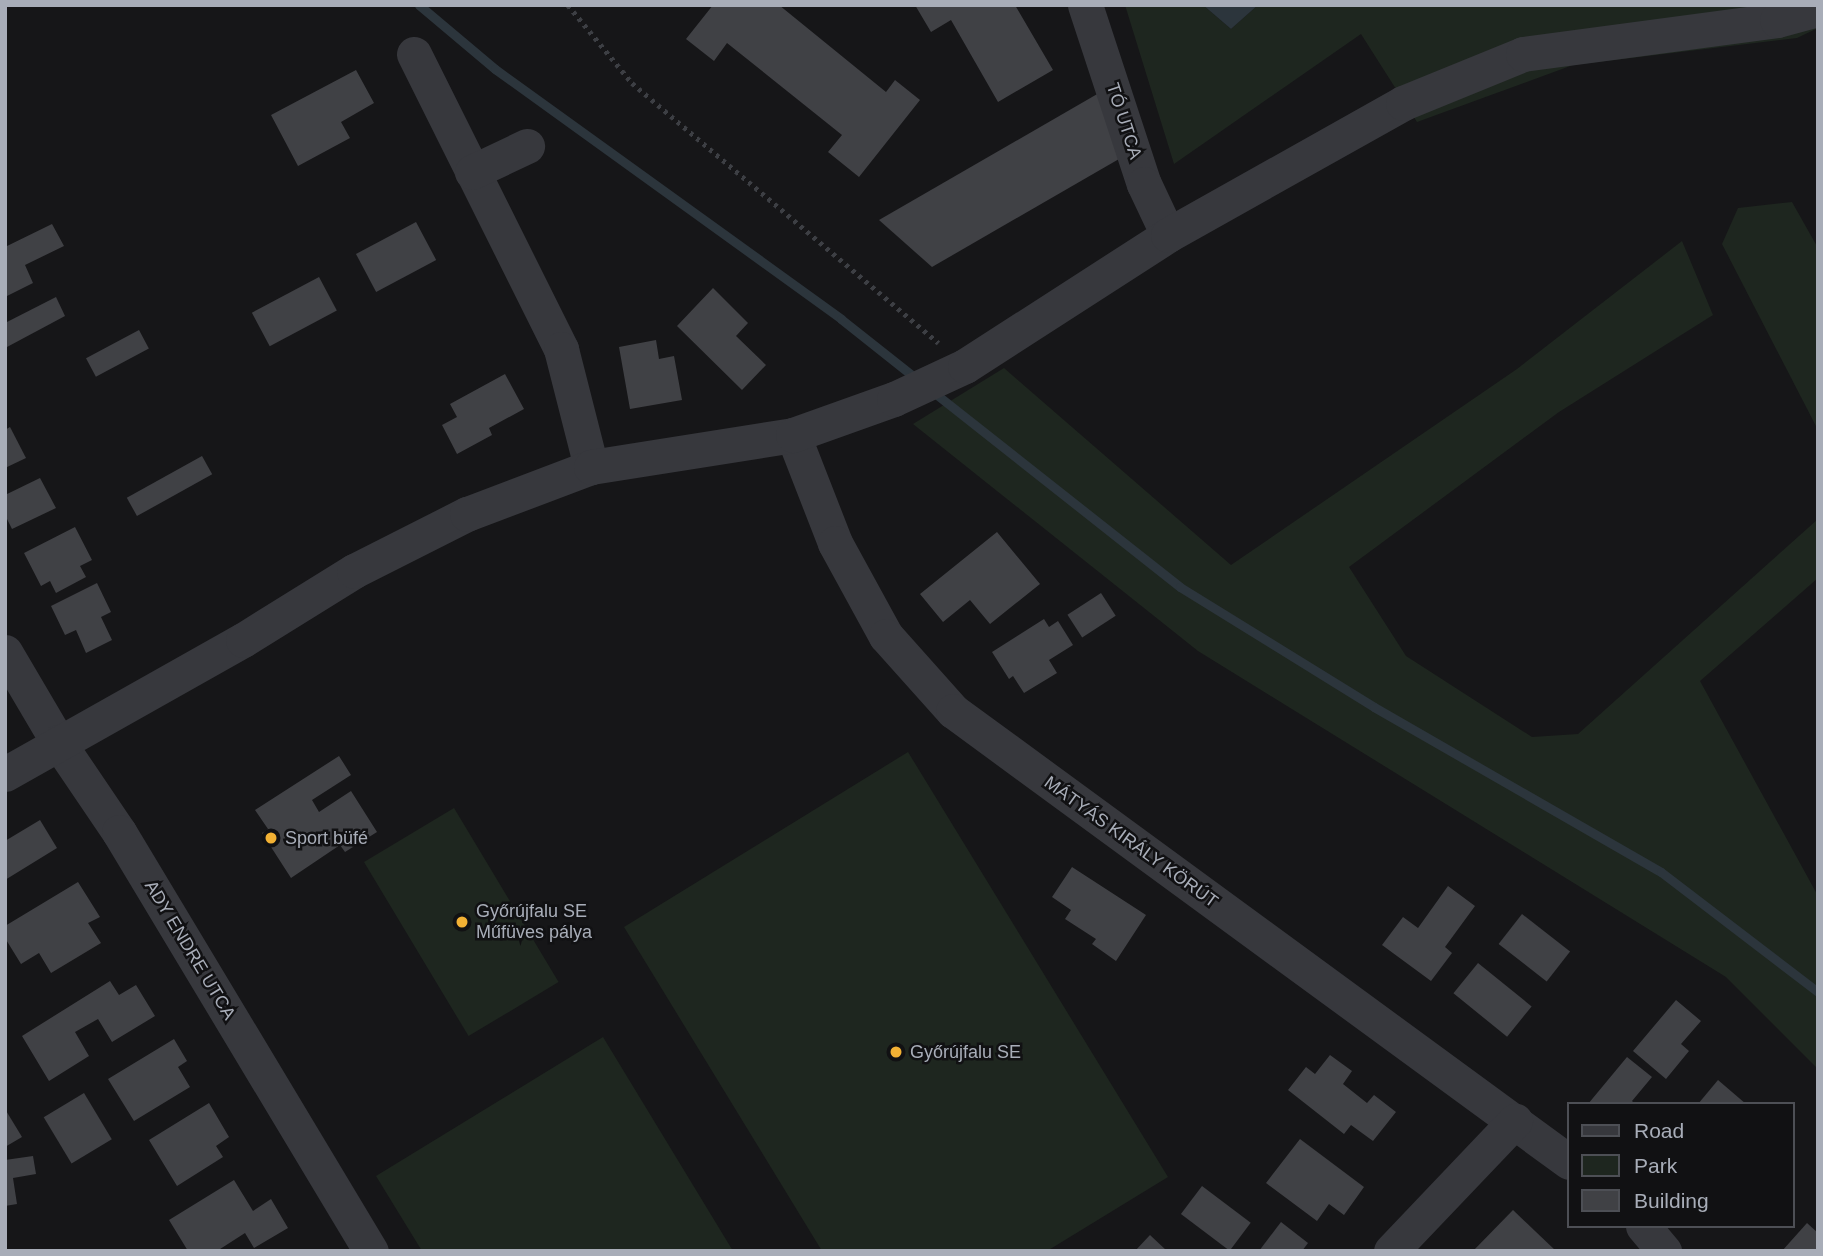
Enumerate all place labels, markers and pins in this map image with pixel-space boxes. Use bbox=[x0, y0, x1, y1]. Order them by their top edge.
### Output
place label: Sport büfé bbox=[285, 827, 368, 849]
marker: Sport büfé bbox=[263, 830, 279, 846]
place label: Győrújfalu SE Műfüves pálya bbox=[476, 901, 592, 944]
marker: Győrújfalu SE Műfüves pálya bbox=[454, 914, 470, 930]
place label: Győrújfalu SE bbox=[910, 1041, 1021, 1063]
marker: Győrújfalu SE bbox=[888, 1044, 904, 1060]

